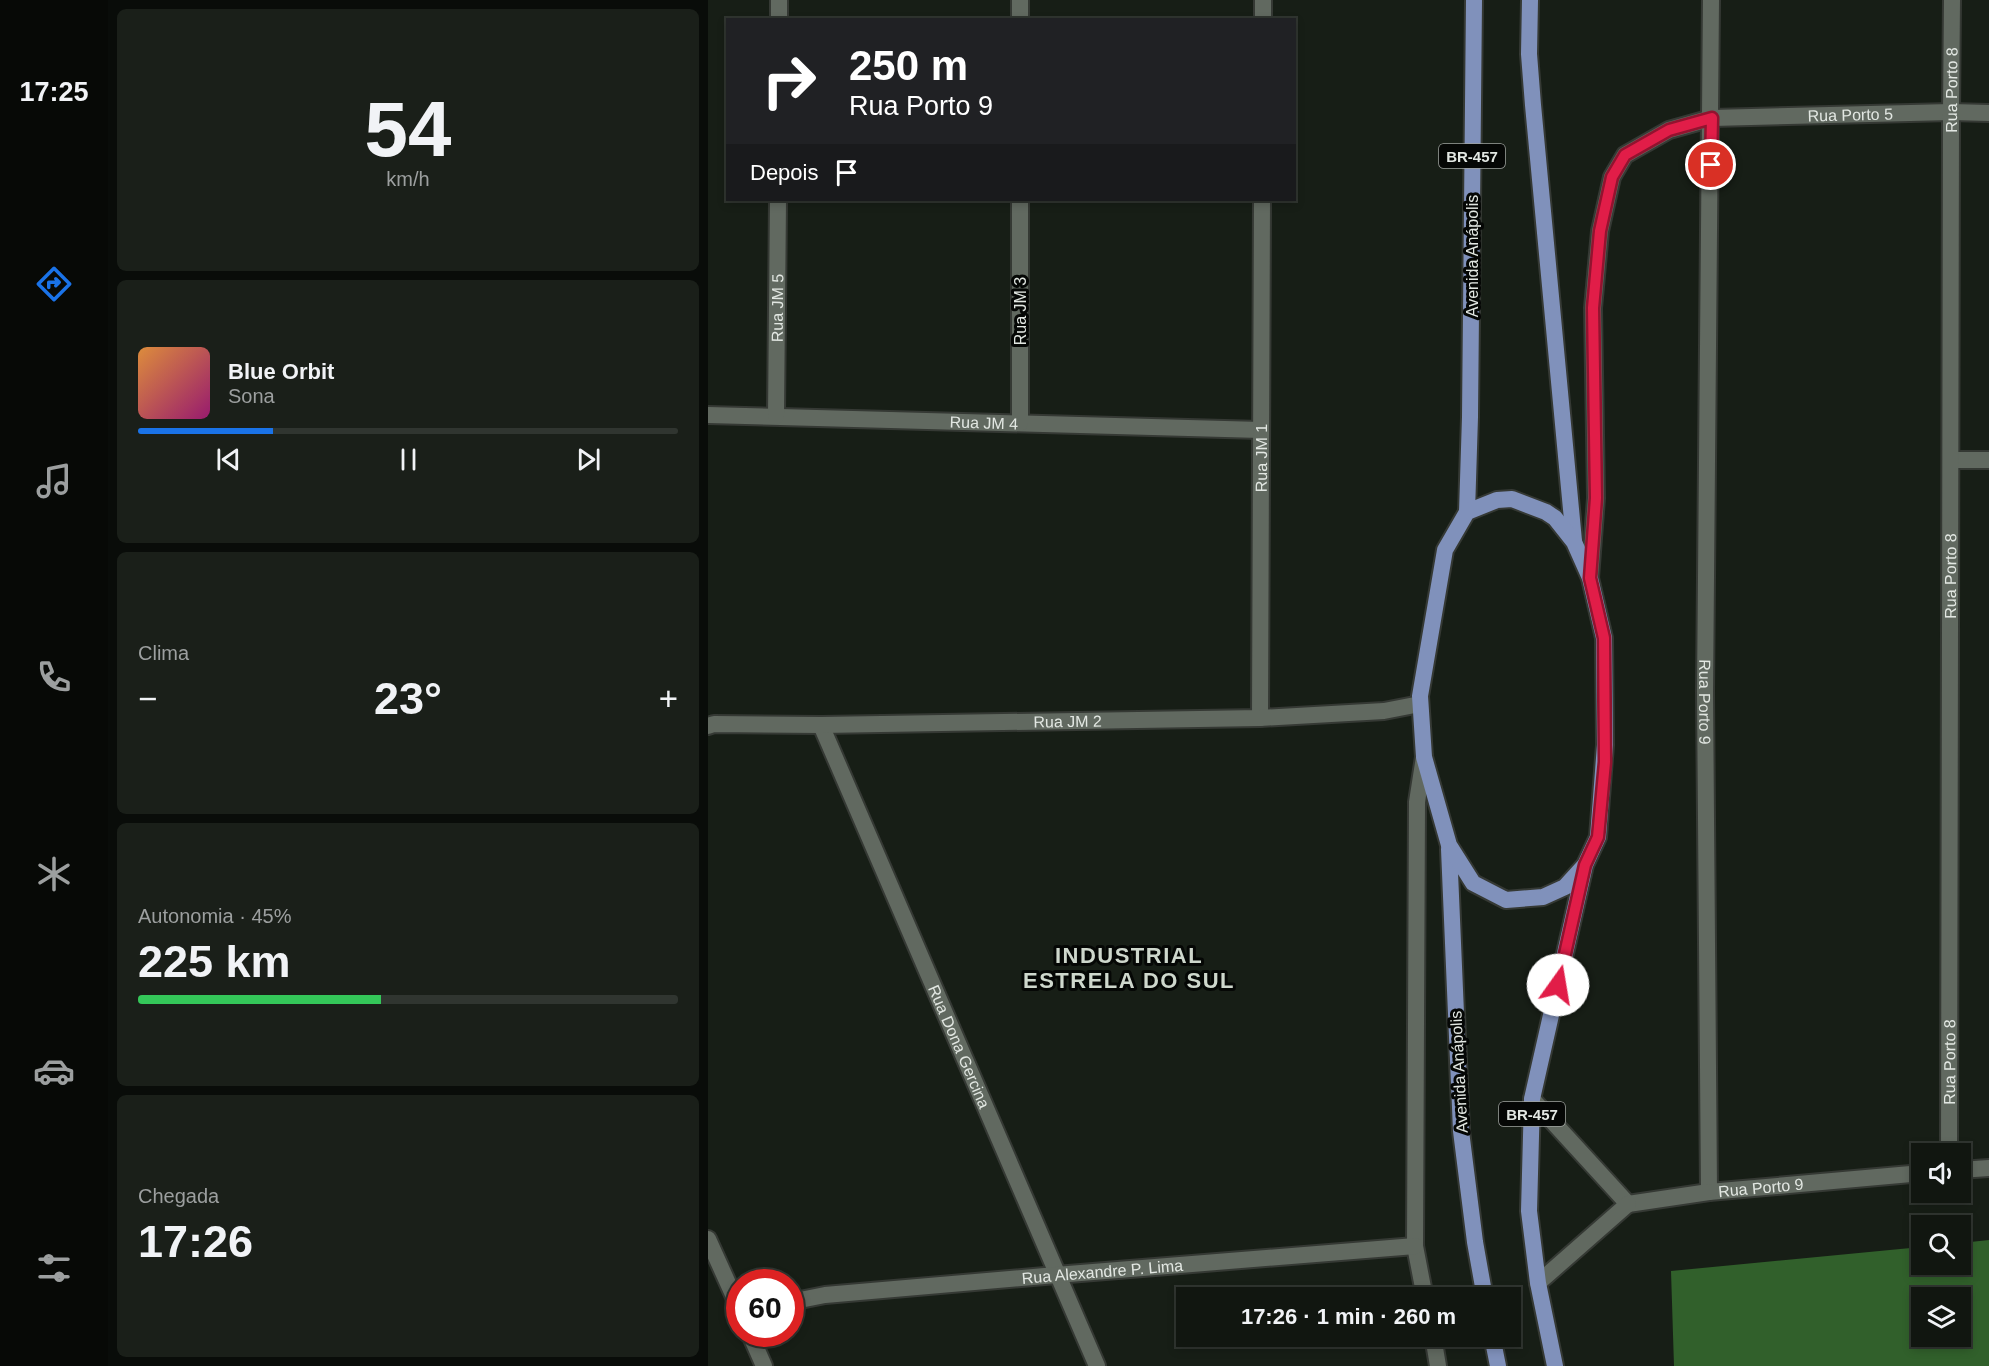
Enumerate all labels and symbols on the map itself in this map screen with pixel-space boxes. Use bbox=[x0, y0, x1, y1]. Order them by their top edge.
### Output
street label: Rua Porto 8 bbox=[1942, 47, 1960, 133]
street label: Rua Porto 5 bbox=[1807, 105, 1893, 124]
pin bbox=[1685, 139, 1736, 190]
road number: BR-457 bbox=[1439, 144, 1505, 168]
street label: Avenida Anápolis bbox=[1464, 195, 1481, 317]
street label: Rua JM 5 bbox=[768, 274, 786, 342]
street label: Rua JM 3 bbox=[1012, 277, 1029, 345]
street label: Rua JM 4 bbox=[949, 413, 1018, 432]
street label: Rua JM 1 bbox=[1252, 424, 1270, 492]
street label: Rua Porto 8 bbox=[1942, 533, 1959, 619]
street label: Rua Porto 9 bbox=[1696, 659, 1714, 745]
street label: Rua JM 2 bbox=[1033, 712, 1102, 730]
district label: INDUSTRIAL ESTRELA DO SUL bbox=[1023, 943, 1235, 993]
position arrow bbox=[1526, 953, 1590, 1017]
street label: Rua Dona Gercina bbox=[925, 982, 993, 1111]
street label: Avenida Anápolis bbox=[1447, 1010, 1471, 1134]
street label: Rua Porto 8 bbox=[1941, 1019, 1958, 1105]
road number: BR-457 bbox=[1499, 1102, 1565, 1126]
street label: Rua Porto 9 bbox=[1717, 1175, 1804, 1200]
street label: Rua Alexandre P. Lima bbox=[1021, 1256, 1184, 1286]
speed limit sign: 60 bbox=[726, 1269, 804, 1347]

